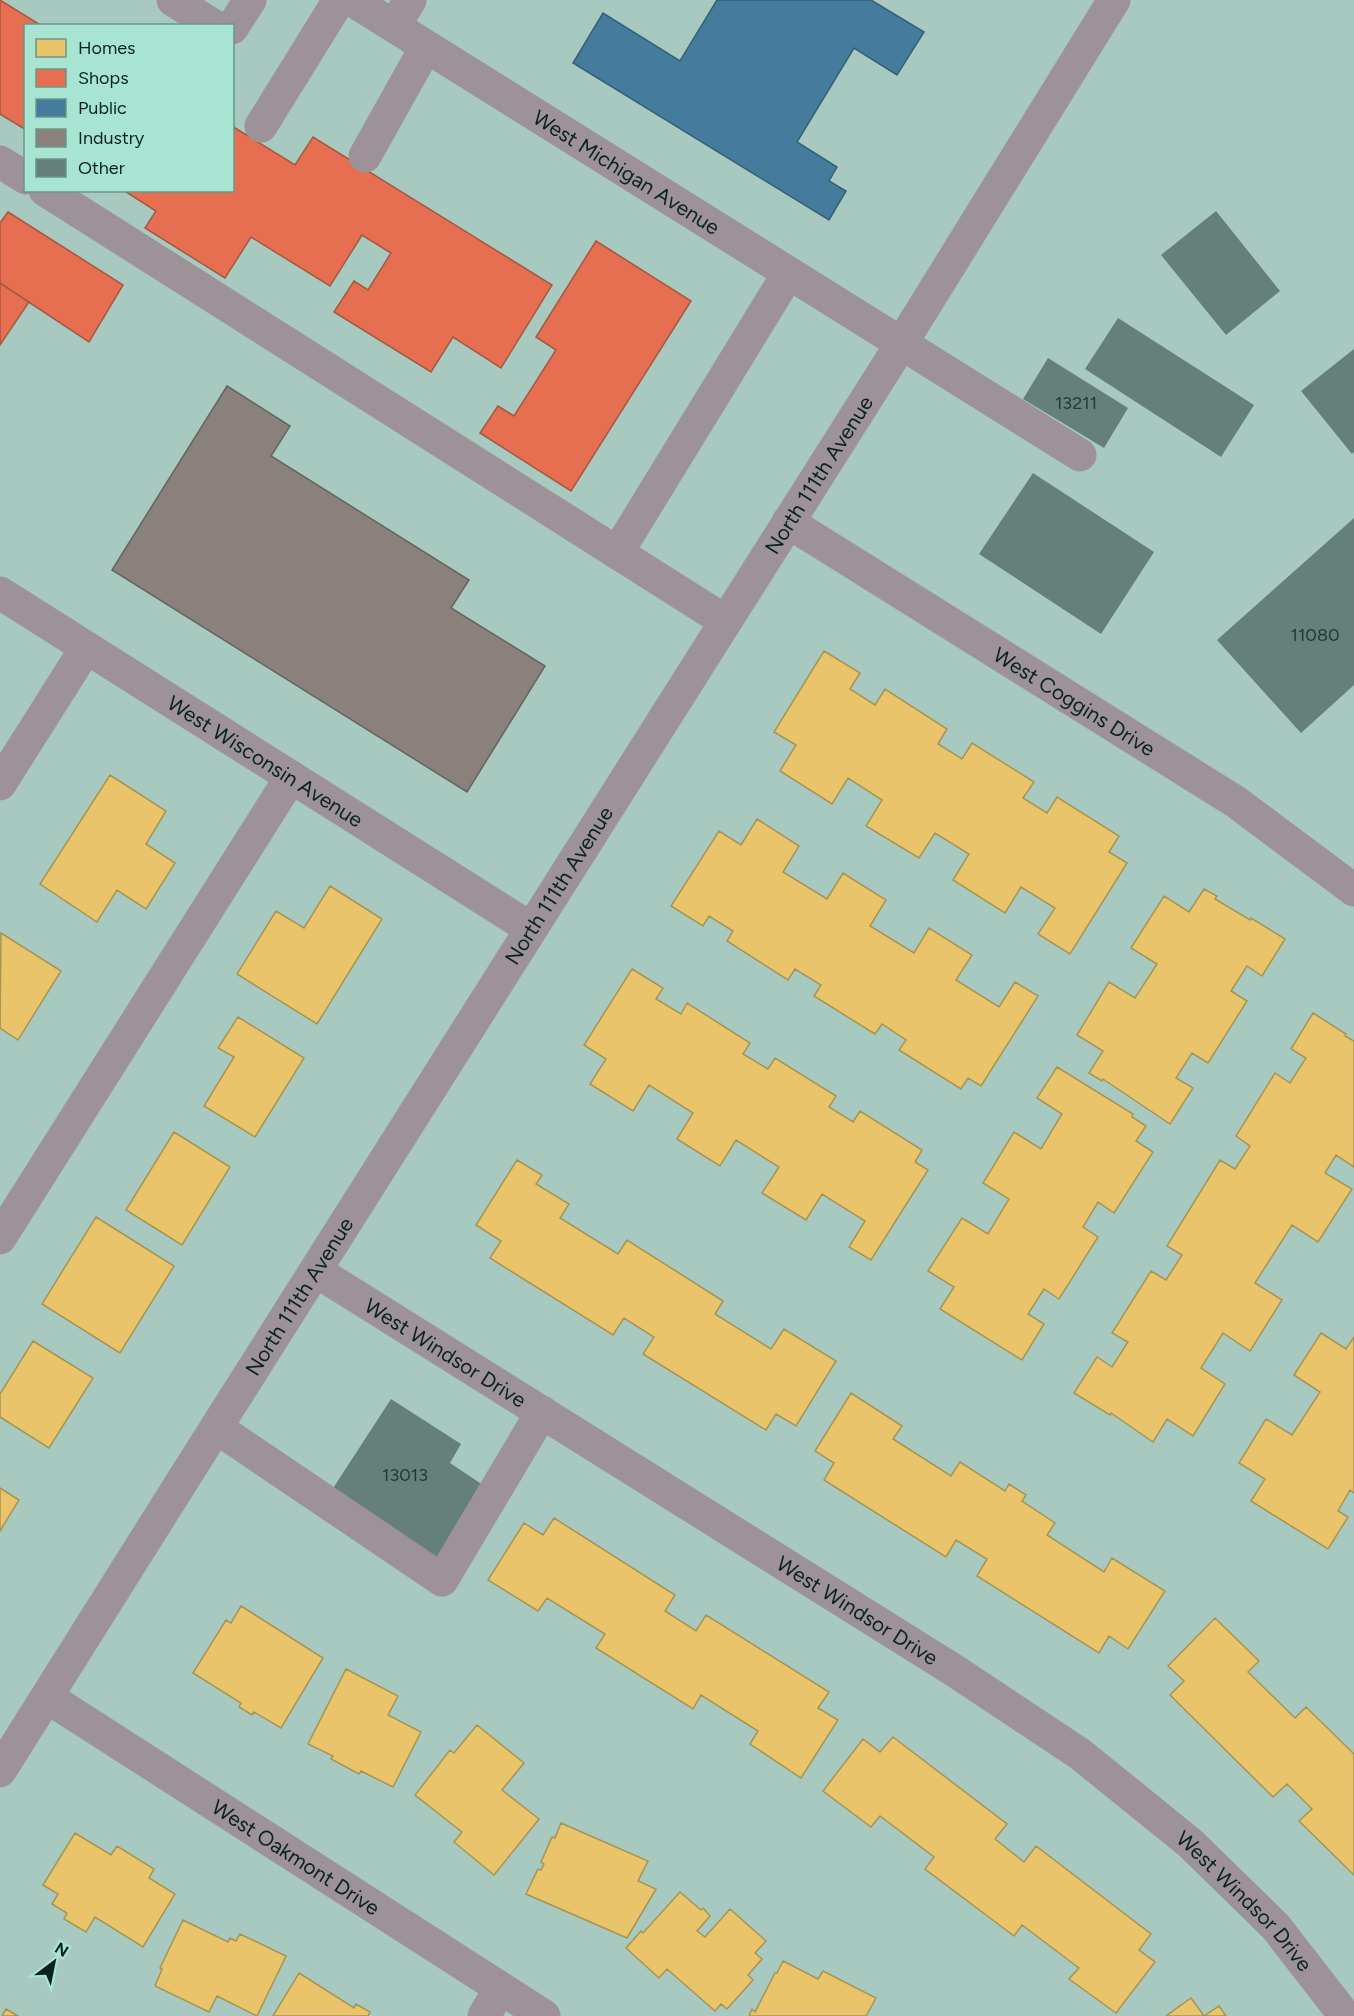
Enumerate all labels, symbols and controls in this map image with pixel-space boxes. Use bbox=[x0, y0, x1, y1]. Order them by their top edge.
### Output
legend bbox=[24, 24, 234, 192]
text: Homes bbox=[78, 37, 136, 59]
text: Shops bbox=[78, 67, 129, 89]
text: Public bbox=[78, 97, 127, 119]
street label: West Michigan Avenue bbox=[529, 104, 725, 239]
text: Industry bbox=[78, 127, 145, 149]
text: Other bbox=[78, 157, 125, 179]
street label: North 111th Avenue bbox=[759, 391, 878, 558]
house number: 13211 bbox=[1055, 392, 1097, 414]
house number: 11080 bbox=[1291, 624, 1340, 646]
street label: West Coggins Drive bbox=[989, 641, 1160, 761]
street label: West Wisconsin Avenue bbox=[163, 690, 368, 832]
street label: North 111th Avenue bbox=[499, 801, 618, 969]
street label: North 111th Avenue bbox=[240, 1212, 358, 1380]
street label: West Windsor Drive bbox=[360, 1292, 531, 1412]
house number: 13013 bbox=[382, 1464, 428, 1486]
street label: West Windsor Drive bbox=[772, 1550, 943, 1670]
street label: West Oakmont Drive bbox=[208, 1794, 385, 1920]
street label: West Windsor Drive bbox=[1172, 1825, 1318, 1976]
north arrow bbox=[24, 1932, 84, 1992]
text: N bbox=[51, 1938, 72, 1961]

